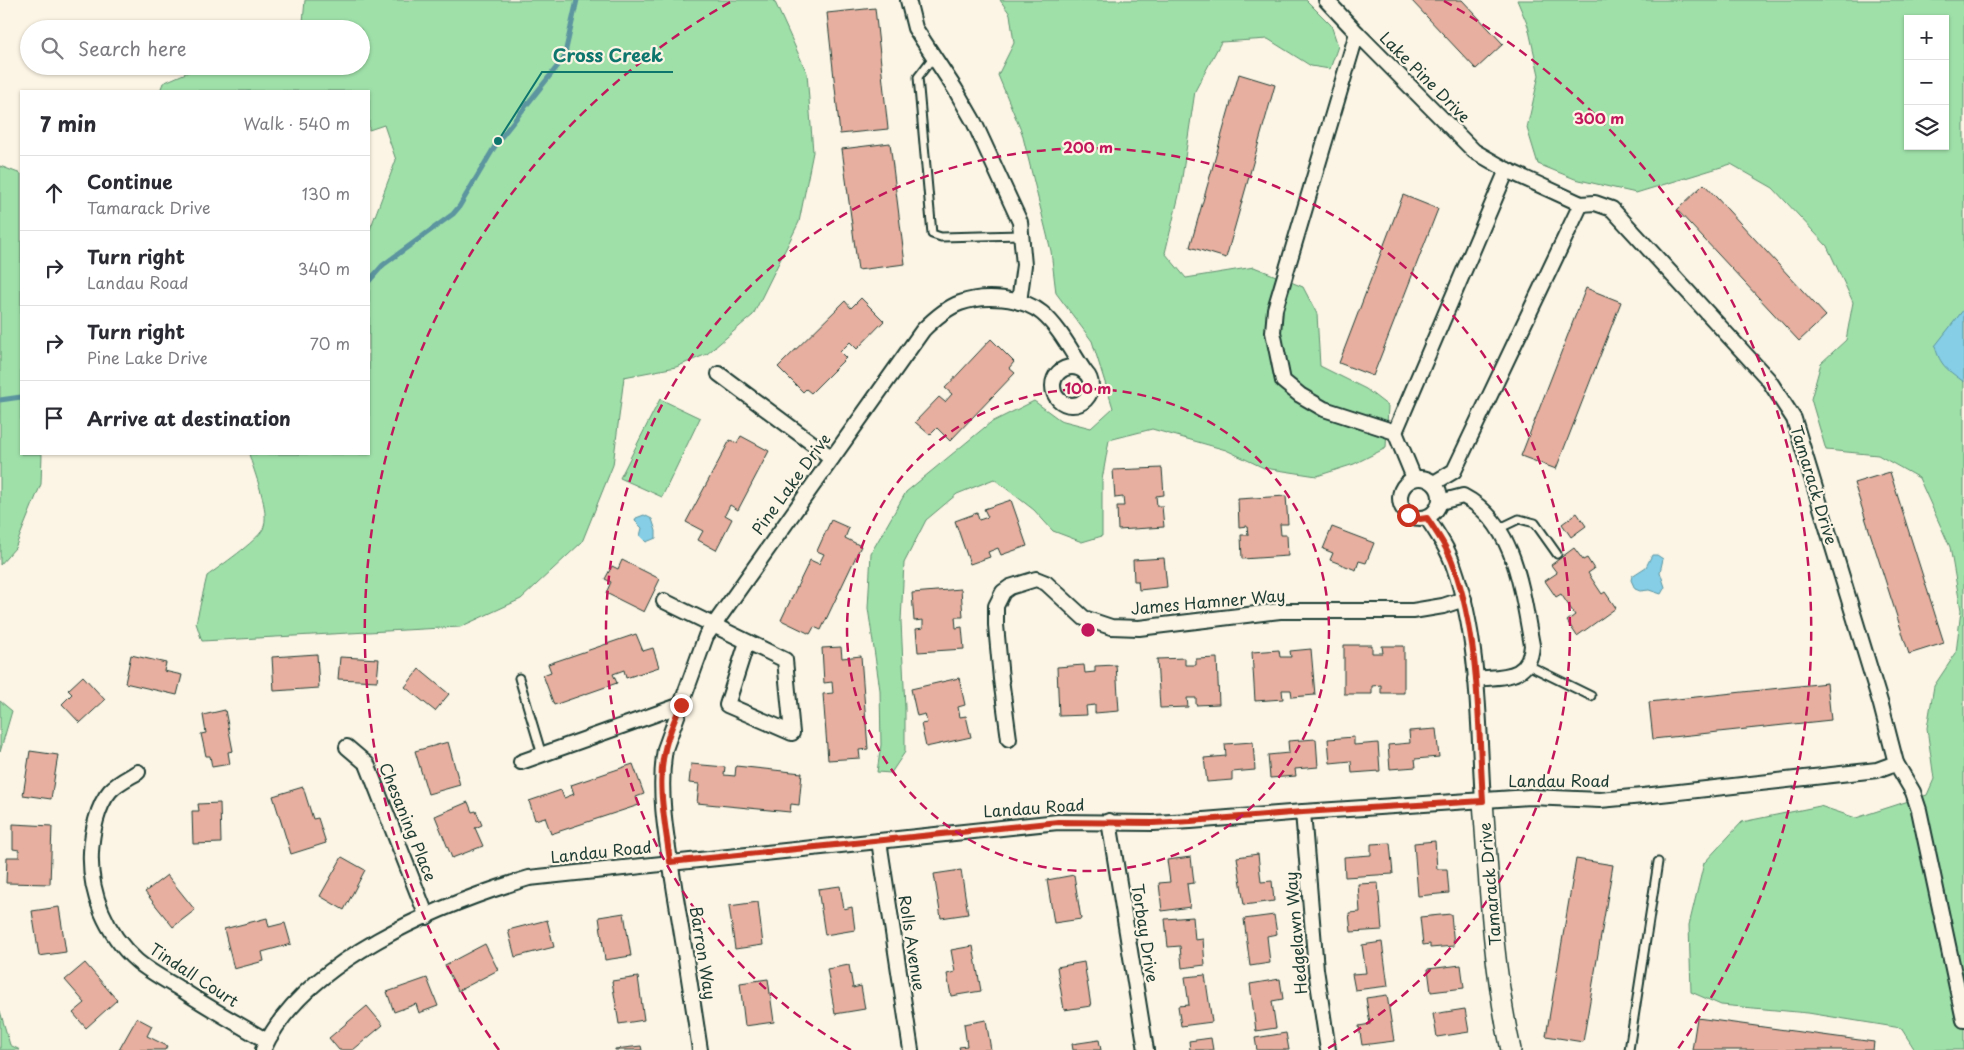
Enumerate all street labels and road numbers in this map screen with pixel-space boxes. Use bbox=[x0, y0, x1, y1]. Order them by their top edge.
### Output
street label: Lake Pine Drive bbox=[1375, 26, 1476, 127]
street label: Tamarack Drive bbox=[1785, 422, 1844, 547]
street label: Pine Lake Drive bbox=[745, 428, 835, 539]
street label: James Hamner Way bbox=[1129, 582, 1286, 620]
street label: Chesaning Place bbox=[374, 759, 444, 885]
street label: Landau Road bbox=[1508, 768, 1610, 792]
street label: Landau Road bbox=[982, 791, 1085, 823]
street label: Tamarack Drive bbox=[1472, 822, 1506, 947]
street label: Landau Road bbox=[549, 834, 653, 868]
street label: Hedgelawn Way bbox=[1278, 871, 1312, 996]
street label: Torbay Drive bbox=[1126, 882, 1166, 984]
street label: Rolls Avenue bbox=[894, 893, 932, 993]
street label: Barron Way bbox=[685, 904, 723, 1001]
street label: Tindall Court bbox=[145, 936, 244, 1012]

